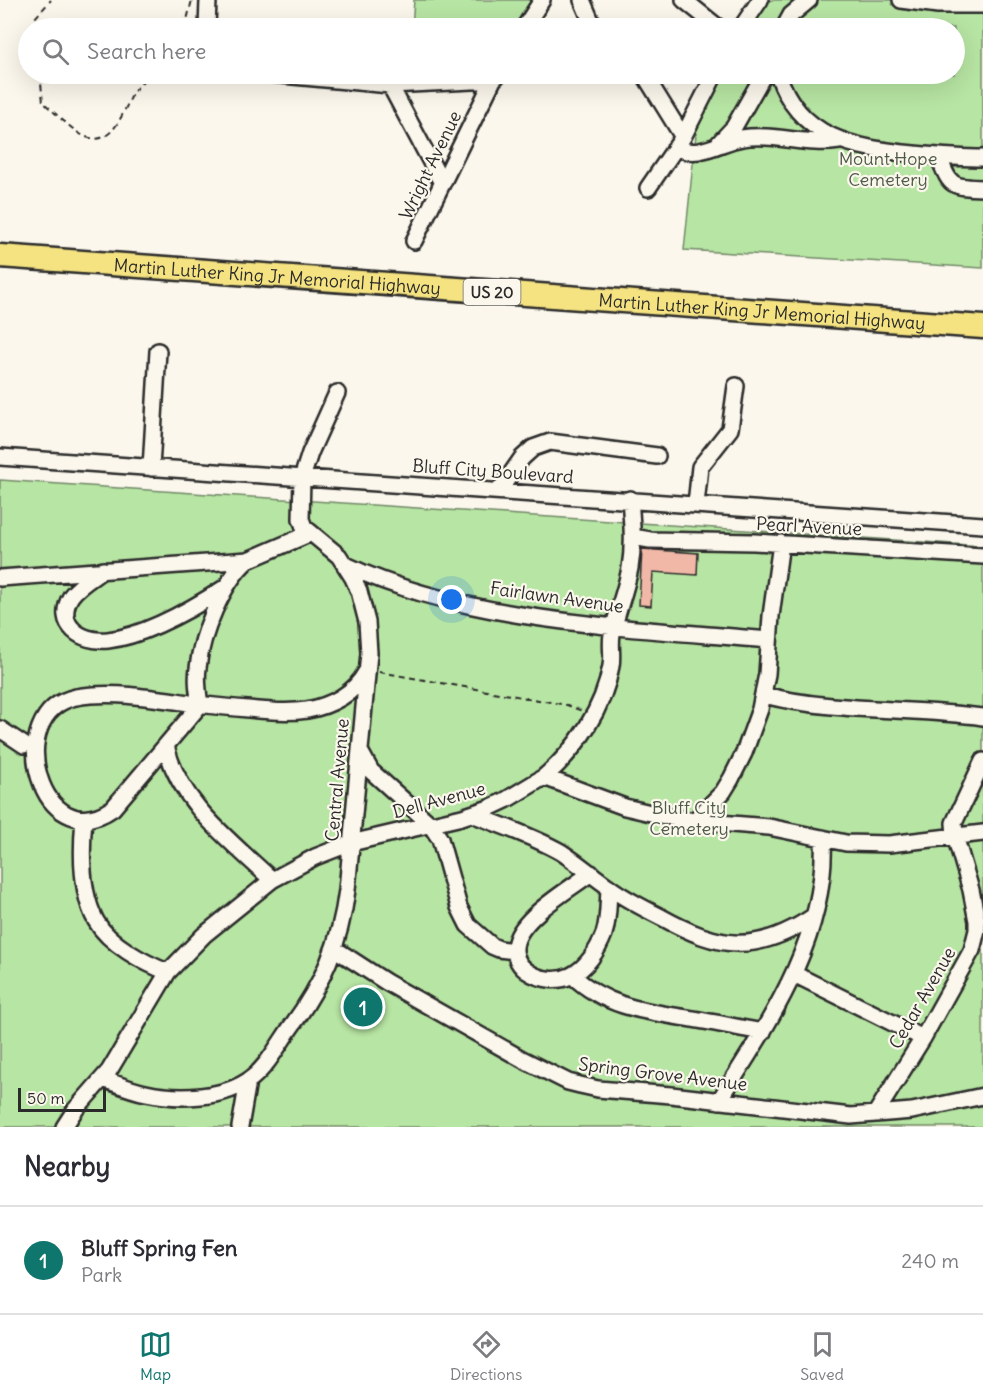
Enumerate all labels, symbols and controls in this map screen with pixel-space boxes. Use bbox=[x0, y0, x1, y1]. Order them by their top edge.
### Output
search box bbox=[18, 18, 965, 84]
icon: search bbox=[39, 35, 72, 68]
text: Search here bbox=[87, 37, 206, 65]
street label: Wright Avenue bbox=[394, 107, 466, 223]
park label: Mount Hope Cemetery bbox=[839, 147, 937, 191]
street label: Martin Luther King Jr Memorial Highway bbox=[113, 253, 442, 299]
road number: US 20 bbox=[464, 279, 520, 305]
street label: Martin Luther King Jr Memorial Highway bbox=[598, 288, 926, 334]
street label: Bluff City Boulevard bbox=[412, 454, 575, 488]
street label: Pearl Avenue bbox=[755, 512, 863, 540]
street label: Fairlawn Avenue bbox=[489, 576, 625, 618]
your location bbox=[437, 585, 466, 614]
street label: Central Avenue bbox=[320, 717, 354, 843]
street label: Dell Avenue bbox=[390, 777, 488, 823]
park label: Bluff City Cemetery bbox=[649, 796, 729, 840]
street label: Cedar Avenue bbox=[884, 943, 960, 1053]
pin: 1 bbox=[344, 984, 382, 1030]
street label: Spring Grove Avenue bbox=[577, 1052, 749, 1096]
scale bar bbox=[18, 1085, 106, 1112]
text: 50 m bbox=[27, 1088, 65, 1108]
text: Nearby bbox=[24, 1150, 110, 1183]
text: Bluff Spring Fen bbox=[81, 1234, 238, 1262]
text: 1 bbox=[40, 1248, 47, 1273]
text: 240 m bbox=[901, 1248, 959, 1273]
text: Park bbox=[81, 1262, 122, 1287]
tab: Map bbox=[139, 1328, 172, 1384]
tab: Directions bbox=[450, 1328, 522, 1384]
tab: Saved bbox=[800, 1328, 844, 1384]

